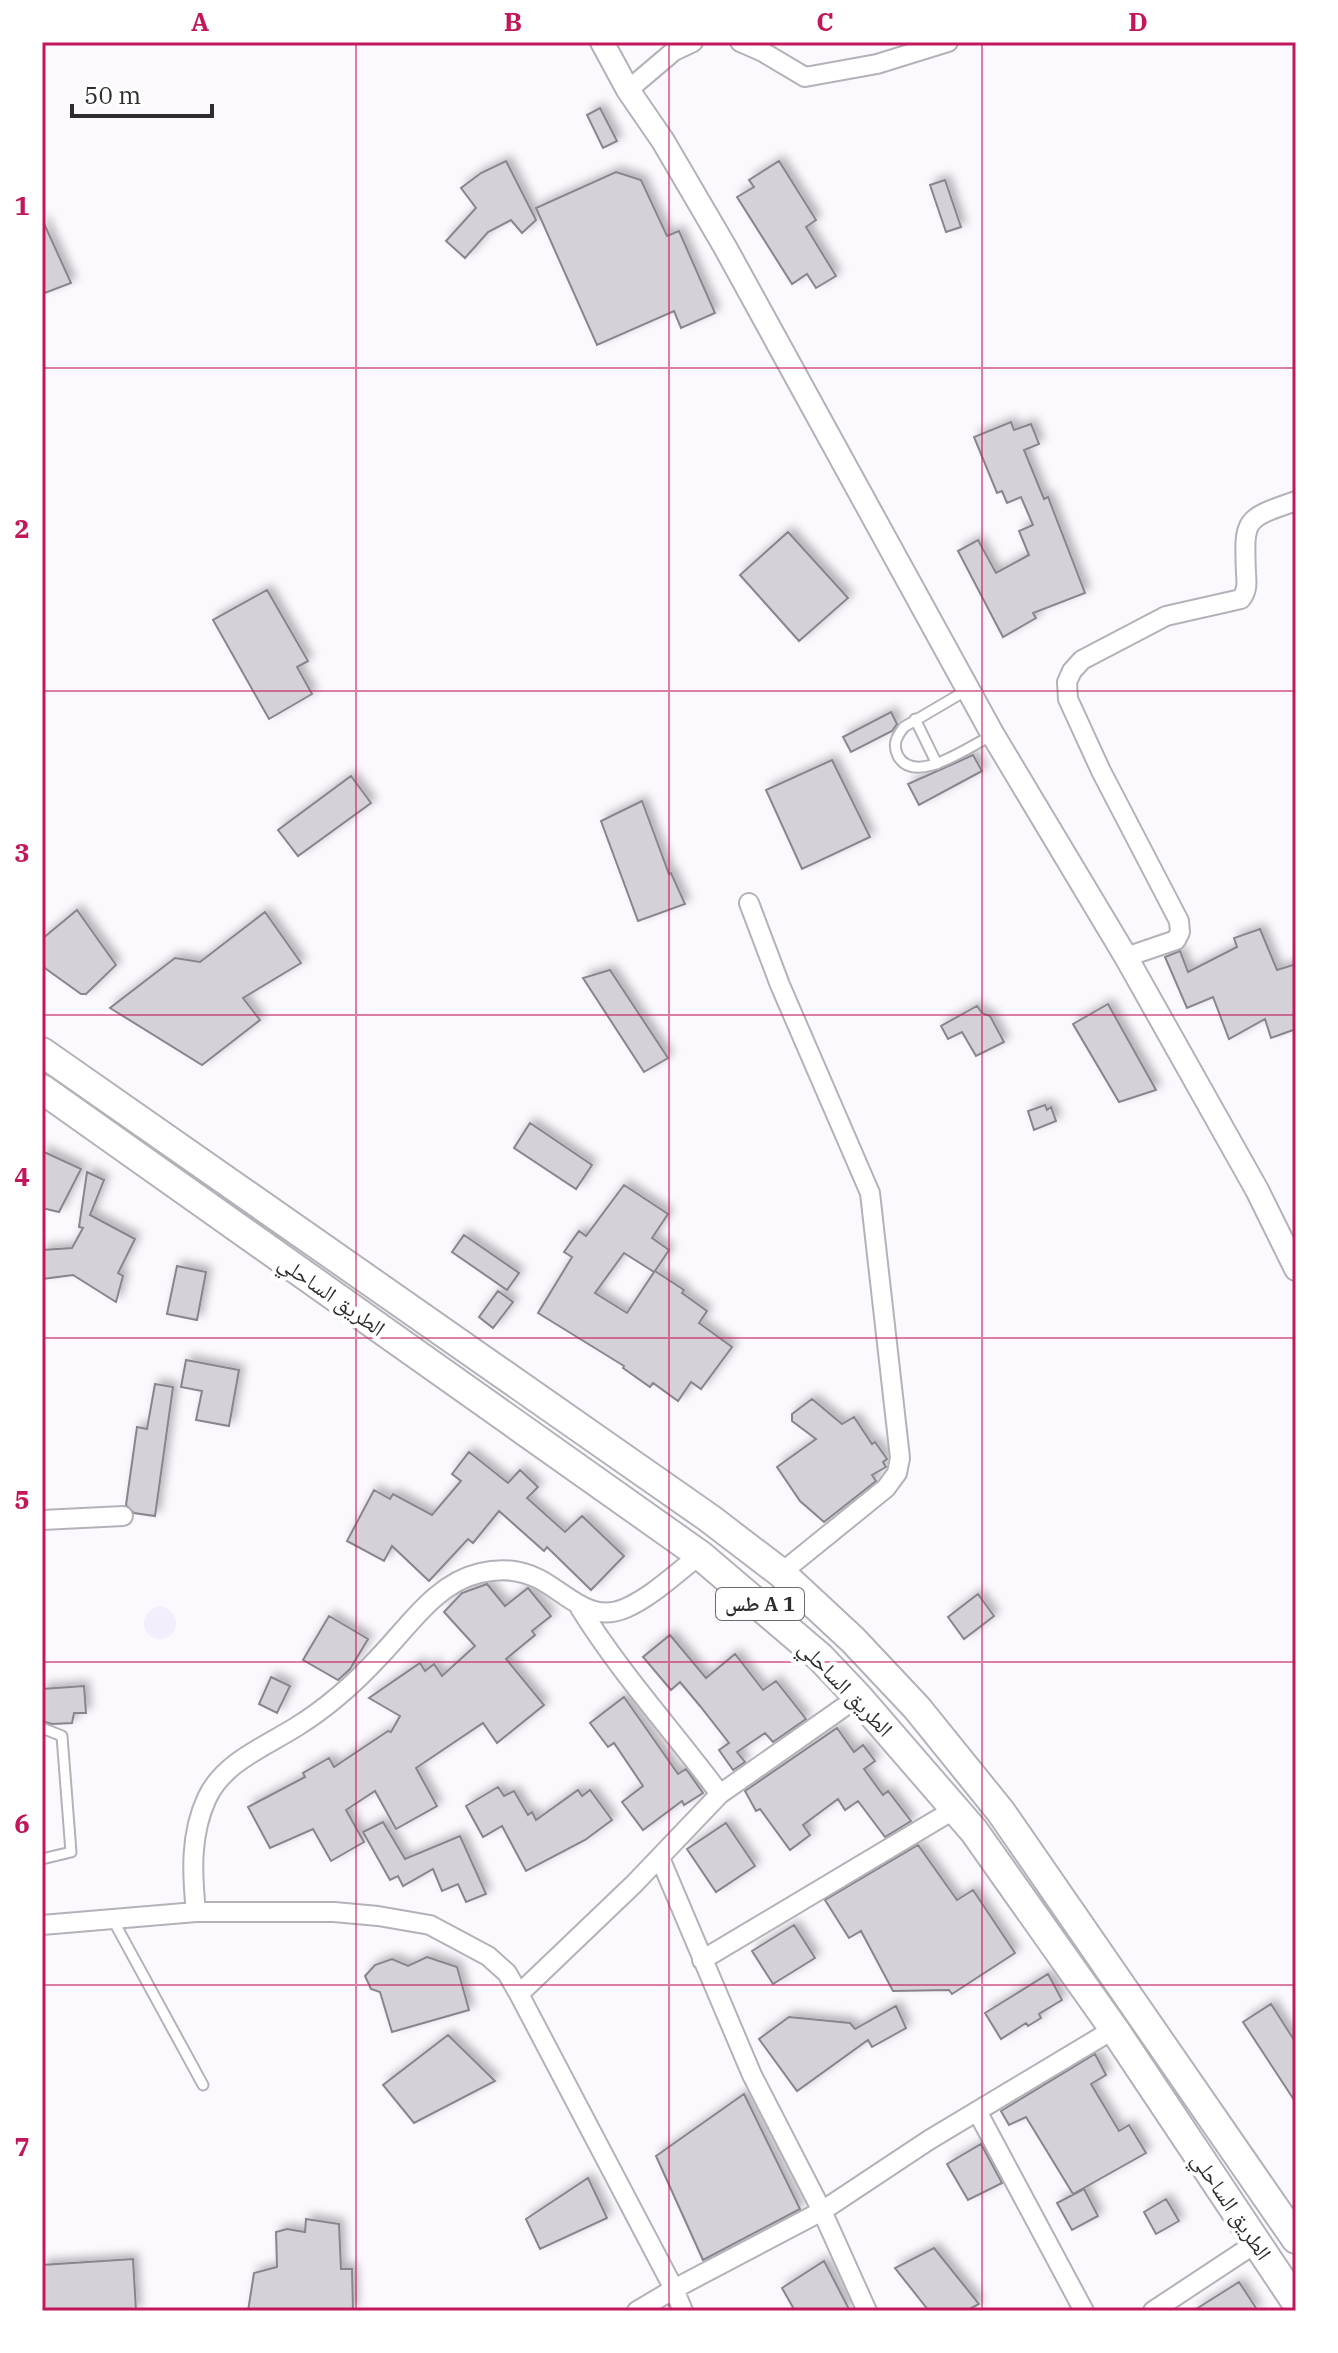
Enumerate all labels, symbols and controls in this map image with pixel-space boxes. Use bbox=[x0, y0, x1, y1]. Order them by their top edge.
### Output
text: A bbox=[191, 4, 209, 38]
text: B bbox=[504, 4, 522, 38]
text: C bbox=[816, 4, 834, 38]
text: D bbox=[1128, 4, 1148, 38]
scale bar bbox=[72, 68, 212, 118]
text: 50 m bbox=[84, 79, 141, 111]
text: 1 bbox=[14, 188, 30, 222]
text: 2 bbox=[14, 511, 30, 545]
text: 3 bbox=[14, 835, 30, 869]
text: 4 bbox=[14, 1159, 30, 1193]
street label: الطريق الساحلي bbox=[271, 1247, 391, 1345]
text: 5 bbox=[14, 1482, 30, 1516]
road number: طس A 1 bbox=[716, 1588, 804, 1620]
street label: الطريق الساحلي bbox=[790, 1633, 900, 1745]
text: 6 bbox=[14, 1806, 30, 1840]
text: 7 bbox=[14, 2129, 30, 2163]
street label: الطريق الساحلي bbox=[1183, 2146, 1279, 2267]

